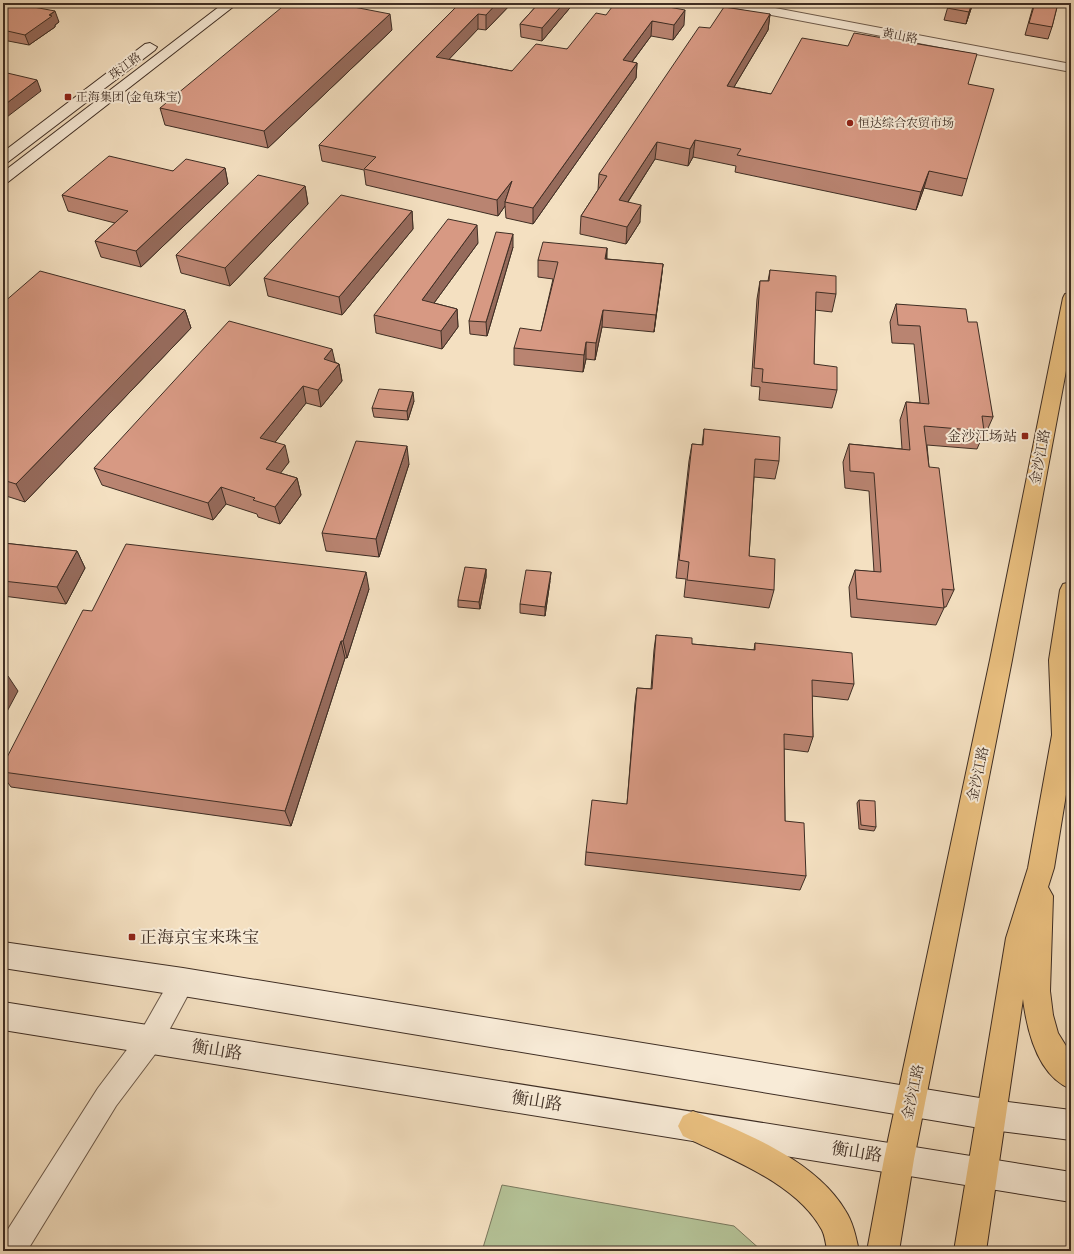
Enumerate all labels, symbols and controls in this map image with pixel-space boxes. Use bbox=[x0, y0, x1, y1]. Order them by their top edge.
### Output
street label: 黄山路 bbox=[881, 26, 919, 46]
street label: 珠江路 bbox=[106, 50, 144, 82]
place label: 正海集团 (金龟珠宝) bbox=[76, 90, 181, 104]
marker: 正海集团 (金龟珠宝) bbox=[63, 92, 73, 102]
place label: 恒达综合农贸市场 bbox=[858, 116, 954, 130]
marker: 恒达综合农贸市场 bbox=[845, 118, 855, 128]
place label: 金沙江场站 bbox=[947, 428, 1017, 445]
street label: 金沙江路 bbox=[1026, 428, 1054, 486]
marker: 金沙江场站 bbox=[1020, 431, 1030, 441]
street label: 金沙江路 bbox=[964, 745, 992, 803]
place label: 正海京宝来珠宝 bbox=[140, 927, 259, 948]
marker: 正海京宝来珠宝 bbox=[127, 932, 137, 942]
street label: 衡山路 bbox=[190, 1036, 244, 1064]
street label: 金沙江路 bbox=[899, 1063, 927, 1121]
street label: 衡山路 bbox=[510, 1087, 564, 1115]
street label: 衡山路 bbox=[830, 1138, 884, 1166]

